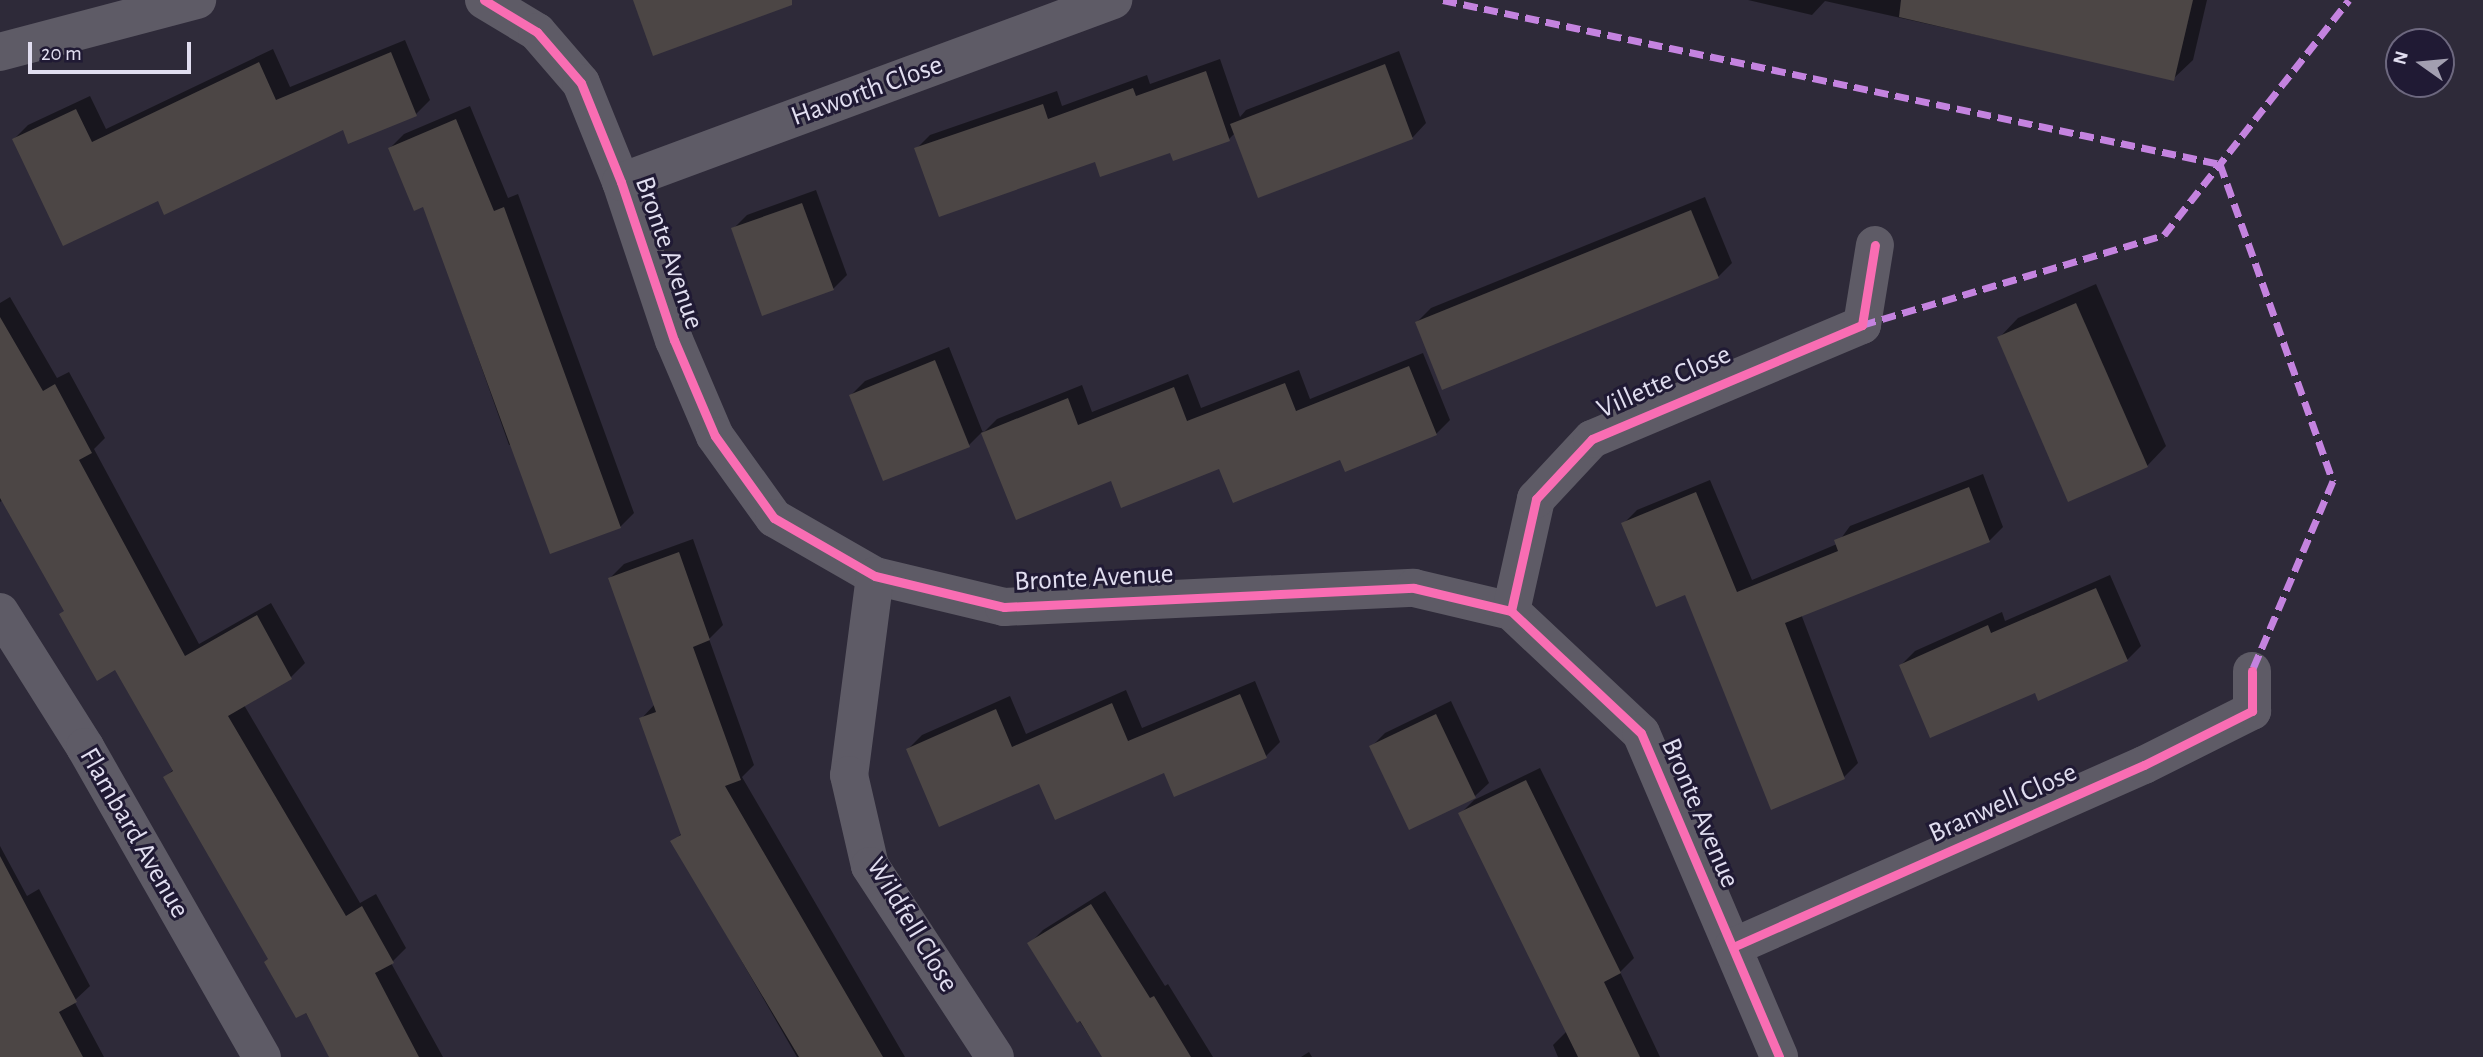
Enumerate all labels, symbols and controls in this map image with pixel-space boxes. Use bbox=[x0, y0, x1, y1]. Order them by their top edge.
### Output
scale bar bbox=[32, 28, 194, 72]
north arrow bbox=[2385, 28, 2455, 98]
text: 20 m bbox=[41, 43, 82, 64]
street label: Haworth Close bbox=[787, 48, 947, 134]
text: N bbox=[2390, 49, 2412, 67]
street label: Bronte Avenue bbox=[627, 172, 711, 334]
street label: Villette Close bbox=[1592, 338, 1736, 426]
street label: Bronte Avenue bbox=[1014, 557, 1174, 599]
street label: Bronte Avenue bbox=[1653, 733, 1747, 893]
street label: Flambard Avenue bbox=[72, 742, 196, 924]
street label: Branwell Close bbox=[1924, 755, 2082, 851]
street label: Wildfell Close bbox=[859, 852, 965, 998]

